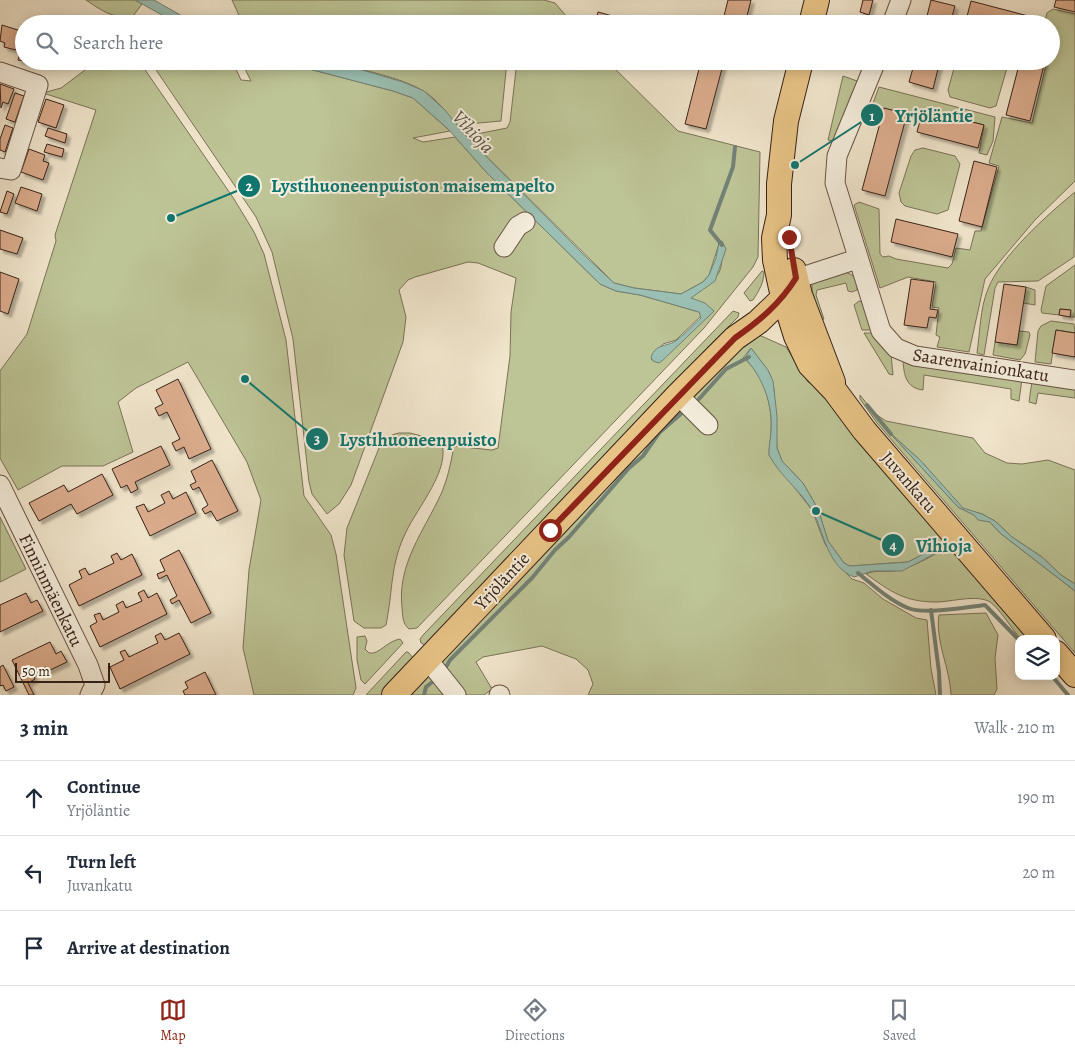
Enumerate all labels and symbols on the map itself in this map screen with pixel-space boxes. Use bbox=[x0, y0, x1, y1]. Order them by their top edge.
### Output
callout: Yrjöläntie bbox=[860, 98, 983, 132]
text: Yrjöläntie bbox=[894, 103, 973, 129]
water label: Vihioja bbox=[446, 105, 500, 160]
text: 1 bbox=[869, 106, 875, 126]
callout: Lystihuoneenpuiston maisemapelto bbox=[236, 169, 565, 203]
text: Lystihuoneenpuiston maisemapelto bbox=[271, 173, 555, 199]
text: 2 bbox=[245, 176, 253, 196]
route end bbox=[778, 226, 801, 249]
street label: Saarenvainionkatu bbox=[911, 342, 1051, 388]
callout: Lystihuoneenpuisto bbox=[305, 422, 507, 456]
text: Lystihuoneenpuisto bbox=[339, 427, 497, 453]
text: 3 bbox=[314, 429, 320, 449]
street label: Juvankatu bbox=[876, 446, 942, 518]
route start bbox=[539, 519, 562, 542]
callout: Vihioja bbox=[881, 528, 982, 562]
street label: Finninmäenkatu bbox=[13, 530, 89, 651]
text: Vihioja bbox=[915, 533, 973, 559]
text: 4 bbox=[889, 535, 897, 555]
street label: Yrjöläntie bbox=[468, 547, 535, 616]
scale bar bbox=[15, 660, 110, 683]

